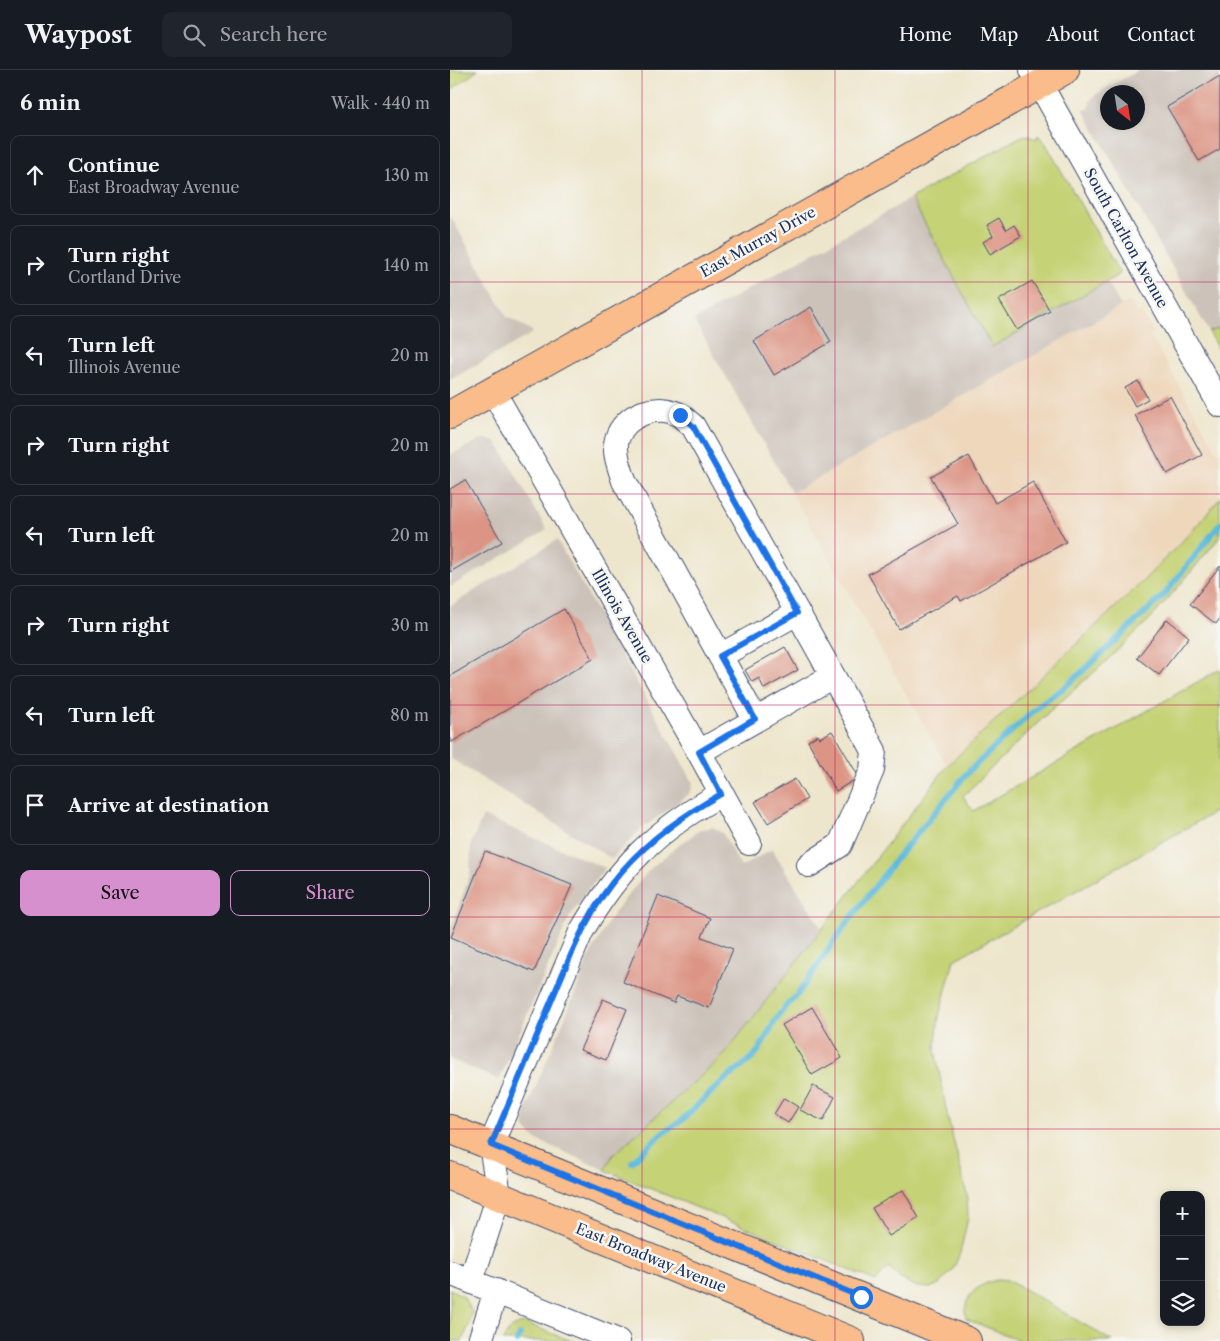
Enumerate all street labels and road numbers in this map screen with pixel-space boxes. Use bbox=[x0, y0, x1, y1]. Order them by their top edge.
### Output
street label: South Carlton Avenue bbox=[1080, 165, 1173, 311]
street label: East Murray Drive bbox=[697, 202, 819, 281]
street label: Illinois Avenue bbox=[588, 565, 657, 666]
street label: East Broadway Avenue bbox=[573, 1219, 729, 1296]

